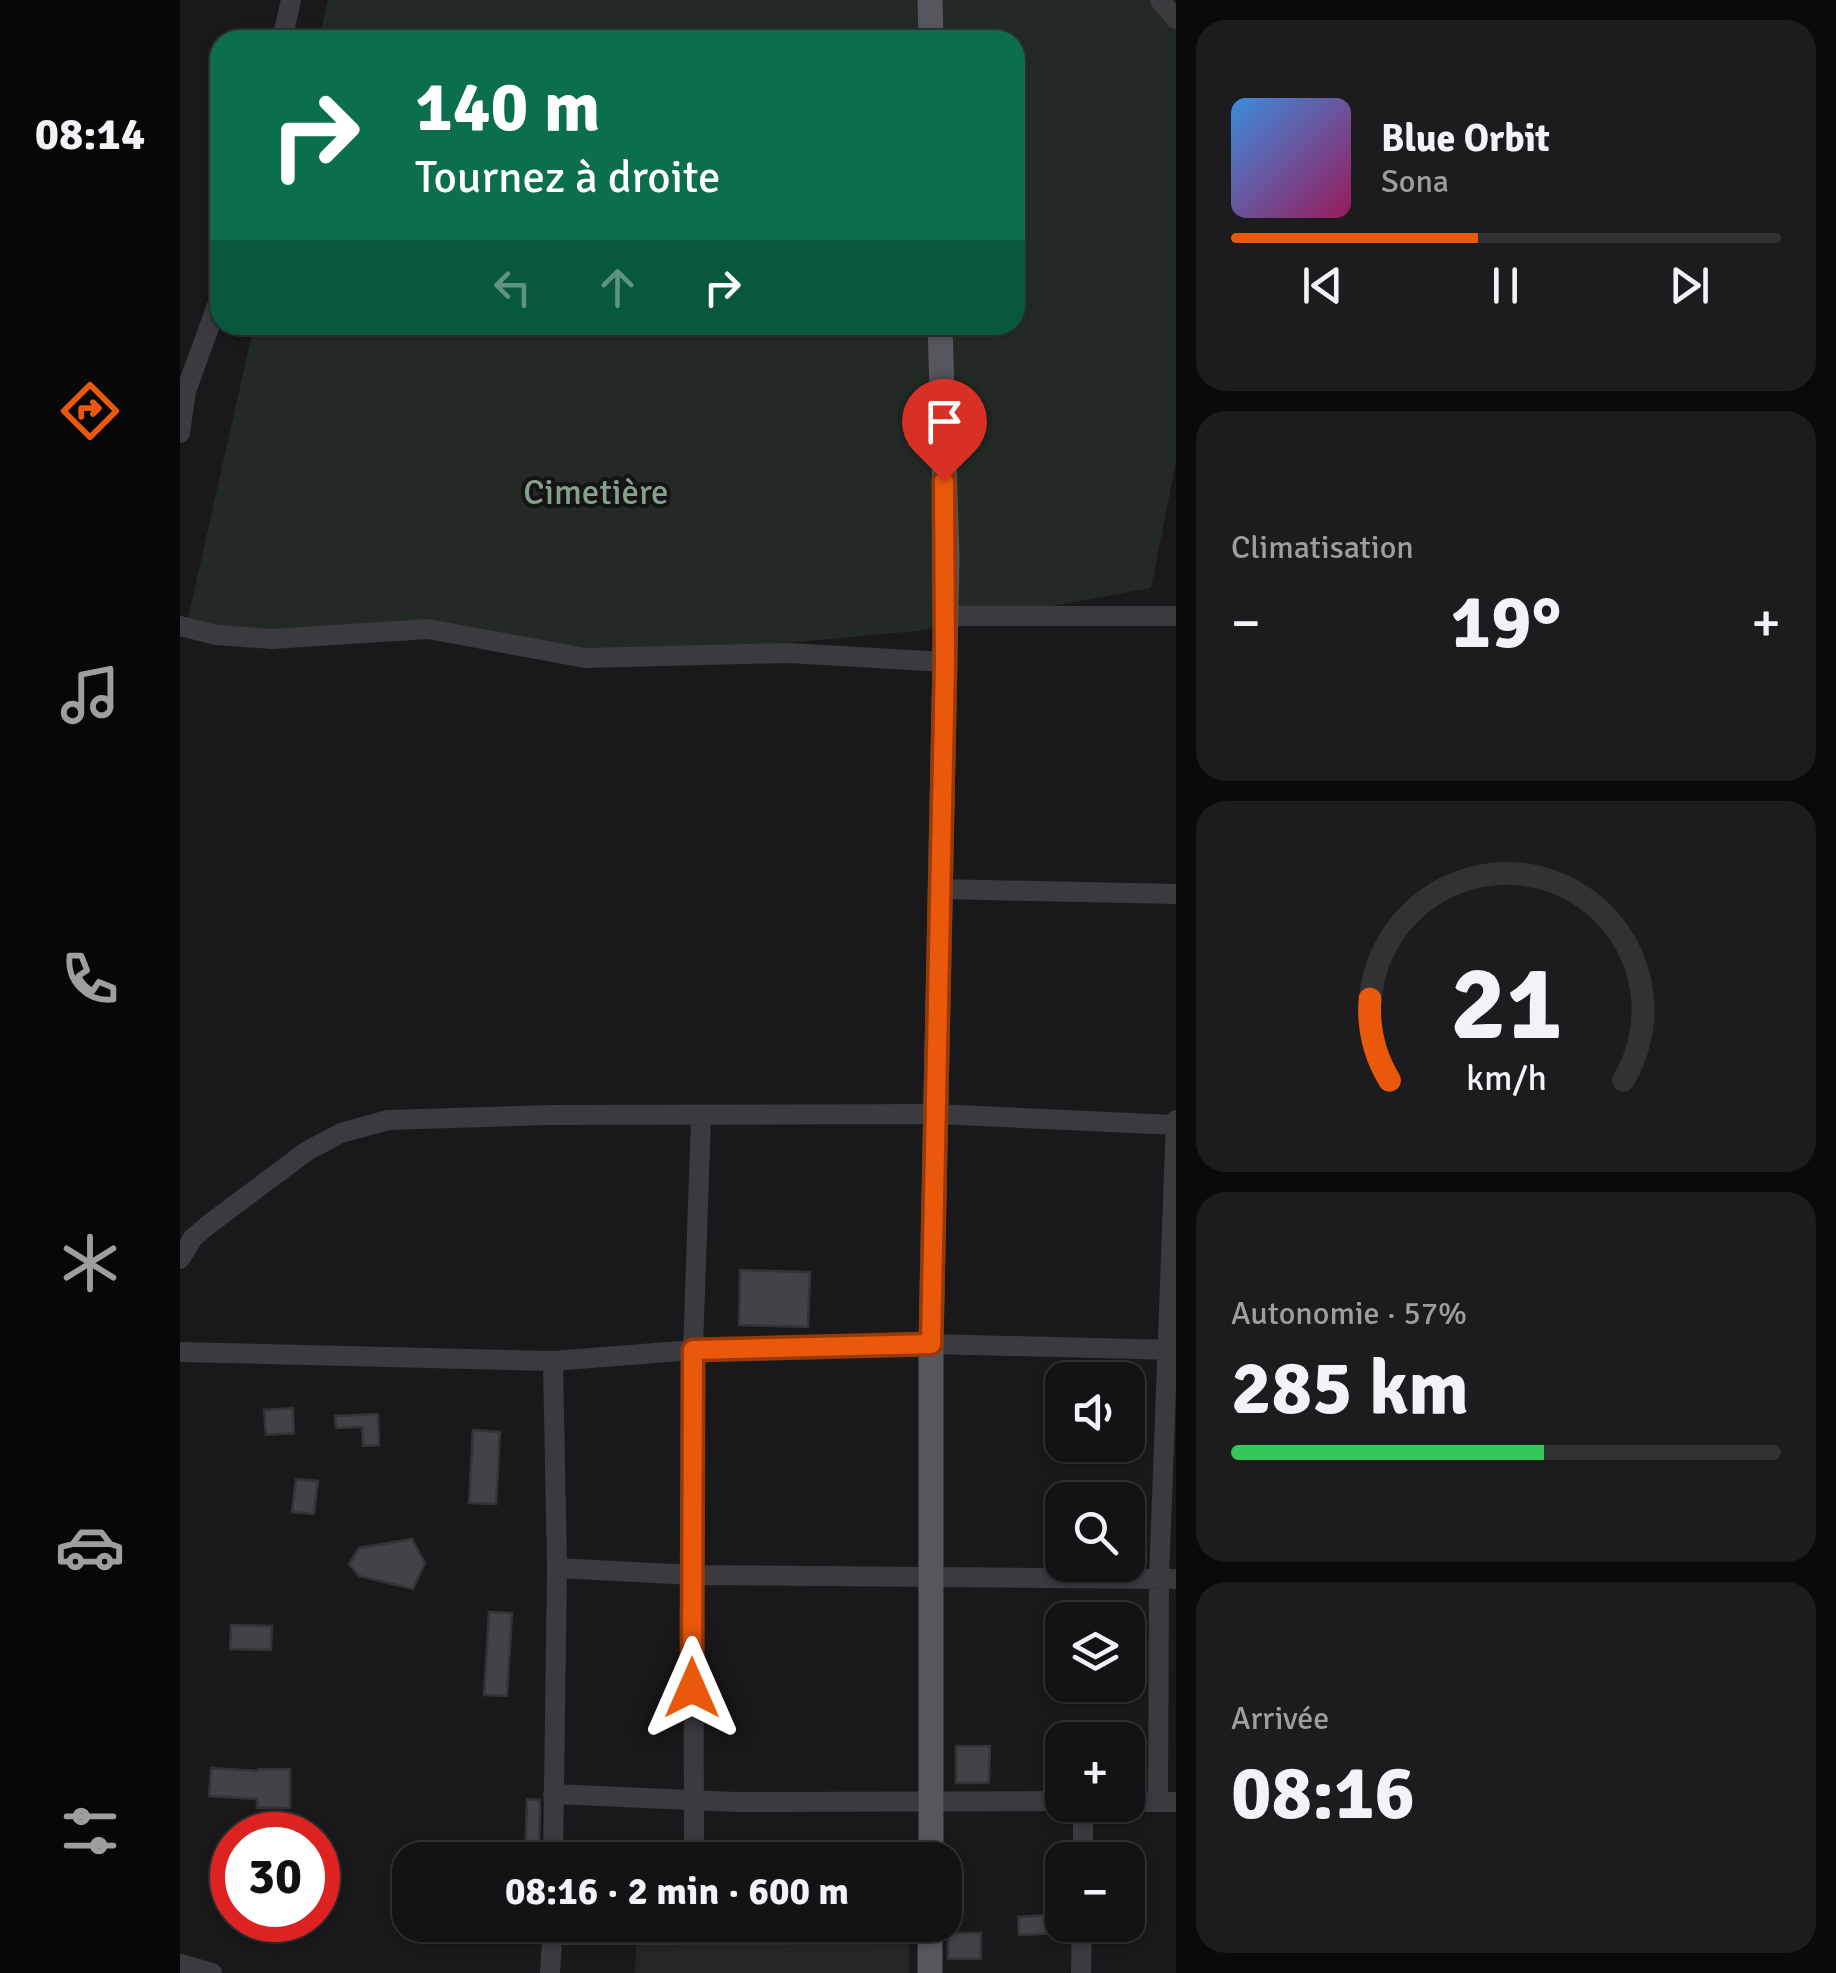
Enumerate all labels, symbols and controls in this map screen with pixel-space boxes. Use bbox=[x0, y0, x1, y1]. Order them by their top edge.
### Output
text: 140 m bbox=[415, 64, 600, 150]
icon: right bbox=[250, 70, 380, 200]
text: 08:14 bbox=[35, 107, 145, 162]
text: Blue Orbit bbox=[1381, 115, 1550, 162]
text: Tournez à droite bbox=[415, 150, 721, 205]
text: Sona bbox=[1381, 162, 1449, 201]
icon: previous bbox=[1295, 258, 1350, 313]
icon: pause bbox=[1478, 258, 1533, 313]
icon: next bbox=[1662, 258, 1717, 313]
icon: left bbox=[485, 260, 540, 315]
icon: ahead bbox=[590, 260, 645, 315]
icon: right bbox=[695, 260, 750, 315]
icon: directions bbox=[55, 376, 125, 446]
pin bbox=[902, 379, 987, 482]
icon: arrive bbox=[917, 394, 972, 449]
park label: Cimetière bbox=[523, 471, 669, 514]
text: Climatisation bbox=[1231, 528, 1414, 567]
text: 19° bbox=[1451, 576, 1562, 669]
text: − bbox=[1231, 589, 1261, 657]
text: + bbox=[1751, 589, 1781, 657]
icon: music bbox=[55, 660, 125, 730]
text: 21 bbox=[1450, 940, 1562, 1068]
icon: phone bbox=[55, 944, 125, 1014]
text: km/h bbox=[1466, 1056, 1546, 1100]
icon: climate bbox=[55, 1228, 125, 1298]
text: Autonomie · 57% bbox=[1231, 1294, 1467, 1333]
text: 285 km bbox=[1231, 1342, 1469, 1435]
map controls bbox=[1045, 1362, 1145, 1942]
button: sound bbox=[1045, 1362, 1145, 1462]
button: search bbox=[1045, 1482, 1145, 1582]
icon: car bbox=[55, 1512, 125, 1582]
button: layers bbox=[1045, 1602, 1145, 1702]
position arrow bbox=[640, 1636, 744, 1740]
text: Arrivée bbox=[1231, 1699, 1329, 1738]
button: + bbox=[1045, 1722, 1145, 1822]
text: 08:16 bbox=[1231, 1747, 1415, 1840]
icon: filters bbox=[55, 1796, 125, 1866]
speed limit sign: 30 bbox=[210, 1812, 340, 1942]
button: − bbox=[1045, 1842, 1145, 1942]
text: 08:16 · 2 min · 600 m bbox=[505, 1868, 849, 1915]

